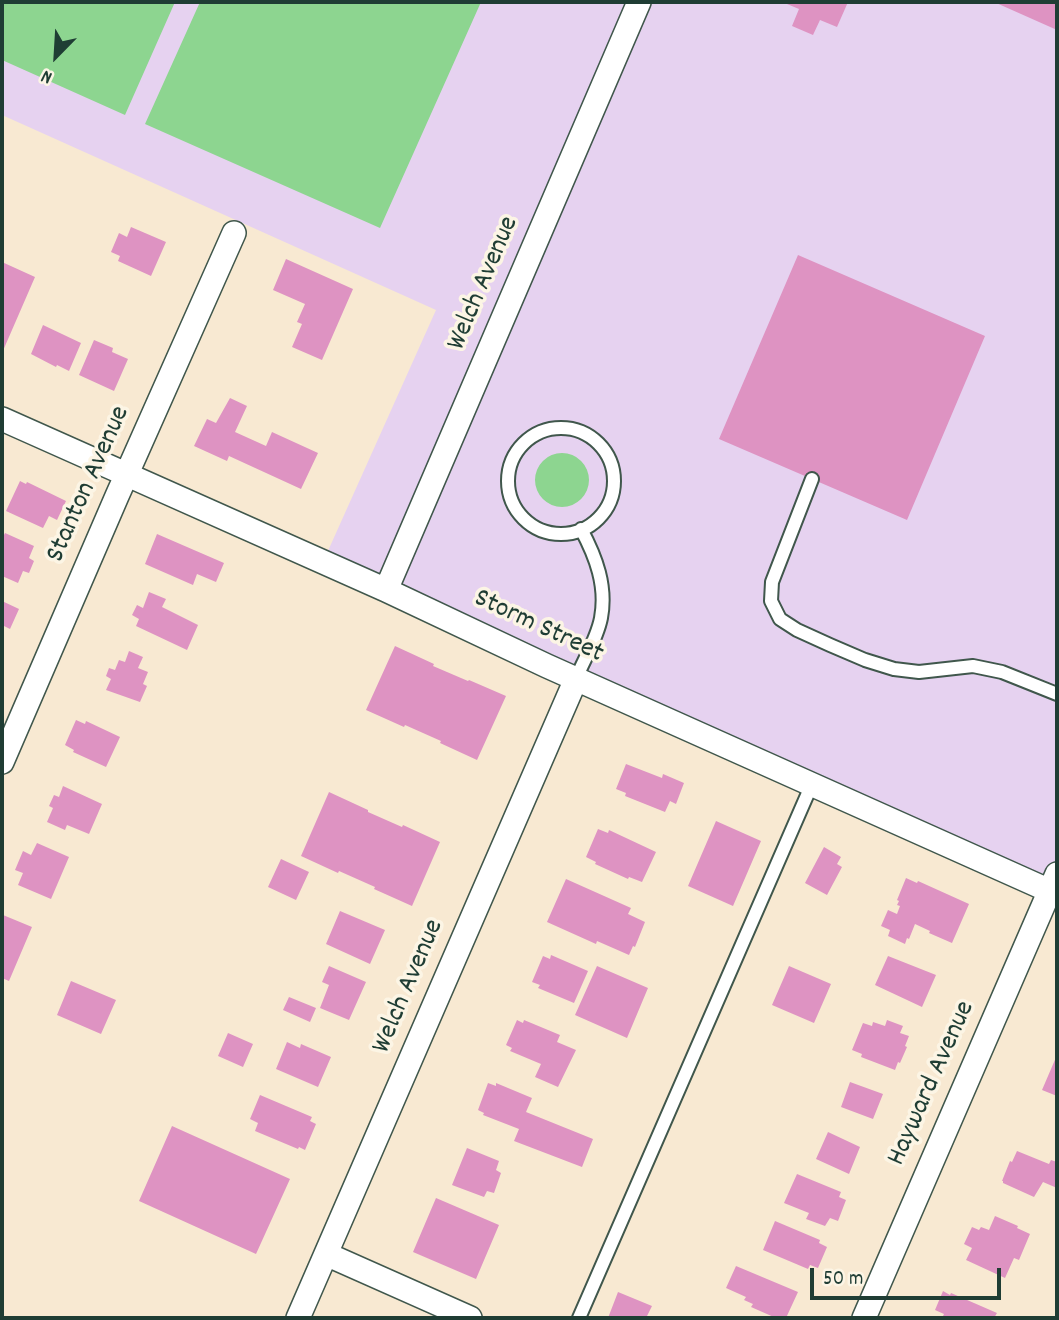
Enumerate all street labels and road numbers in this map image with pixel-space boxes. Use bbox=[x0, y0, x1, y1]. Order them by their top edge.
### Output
street label: Welch Avenue bbox=[442, 212, 528, 356]
street label: Stanton Avenue bbox=[41, 402, 139, 568]
street label: Storm Street bbox=[468, 583, 608, 673]
street label: Welch Avenue bbox=[367, 915, 453, 1059]
street label: Hayward Avenue bbox=[882, 997, 984, 1171]

